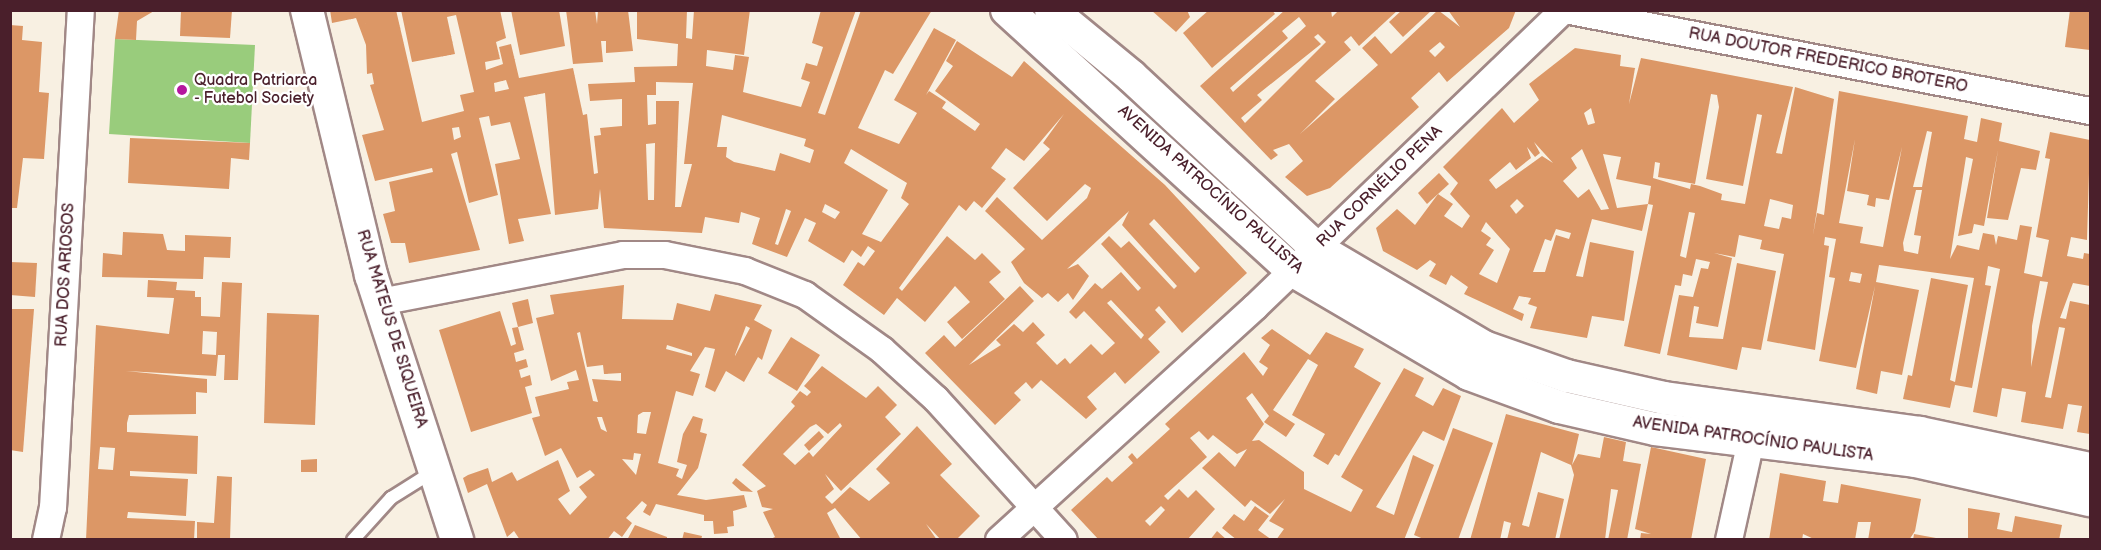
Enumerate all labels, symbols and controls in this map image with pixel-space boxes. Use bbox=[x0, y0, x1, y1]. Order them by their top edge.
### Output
street label: RUA DOUTOR FREDERICO BROTERO bbox=[1687, 24, 1969, 98]
place label: Quadra Patriarca - Futebol Society bbox=[194, 71, 317, 109]
marker: Quadra Patriarca - Futebol Society bbox=[175, 83, 189, 97]
street label: AVENIDA PATROCÍNIO PAULISTA bbox=[1113, 102, 1307, 278]
street label: RUA CORNÉLIO PENA bbox=[1313, 122, 1447, 252]
street label: RUA DOS ARIOSOS bbox=[53, 203, 79, 347]
street label: RUA MATEUS DE SIQUEIRA bbox=[352, 227, 430, 431]
street label: AVENIDA PATROCÍNIO PAULISTA bbox=[1632, 414, 1874, 466]

